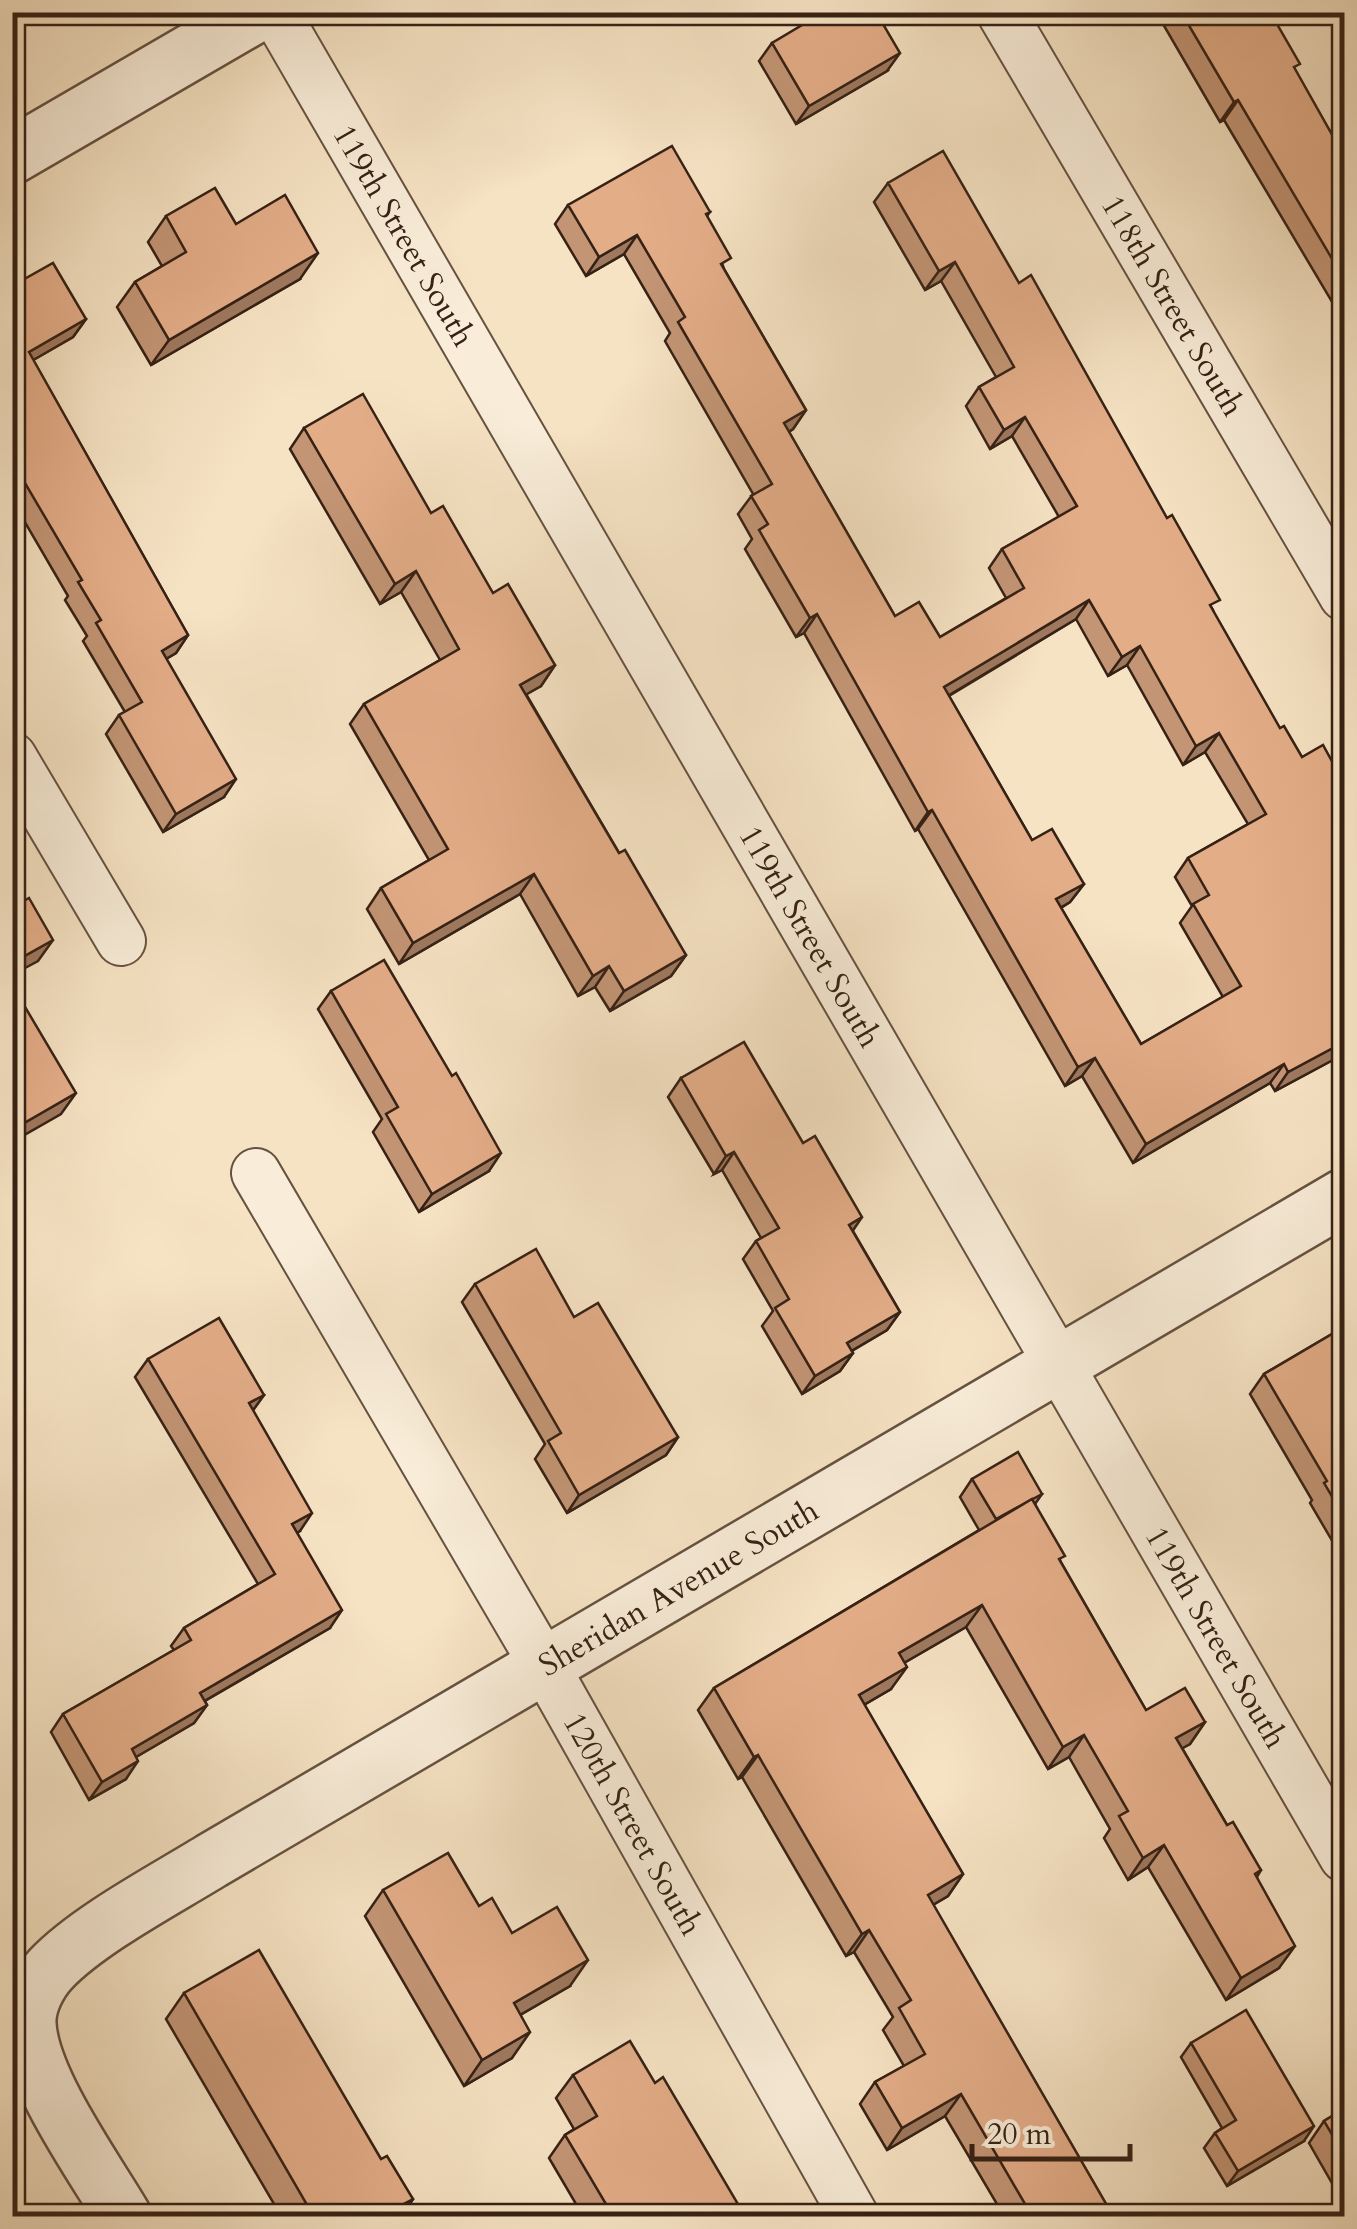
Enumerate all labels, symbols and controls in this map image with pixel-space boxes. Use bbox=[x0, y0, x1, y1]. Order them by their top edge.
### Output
street label: 119th Street South bbox=[322, 117, 485, 355]
street label: 118th Street South bbox=[1090, 187, 1255, 425]
street label: 119th Street South bbox=[728, 818, 891, 1056]
street label: Sheridan Avenue South bbox=[531, 1489, 827, 1687]
street label: 119th Street South bbox=[1134, 1518, 1297, 1757]
street label: 120th Street South bbox=[552, 1704, 713, 1944]
scale bar bbox=[972, 2099, 1130, 2161]
text: 20 m bbox=[987, 2114, 1052, 2155]

